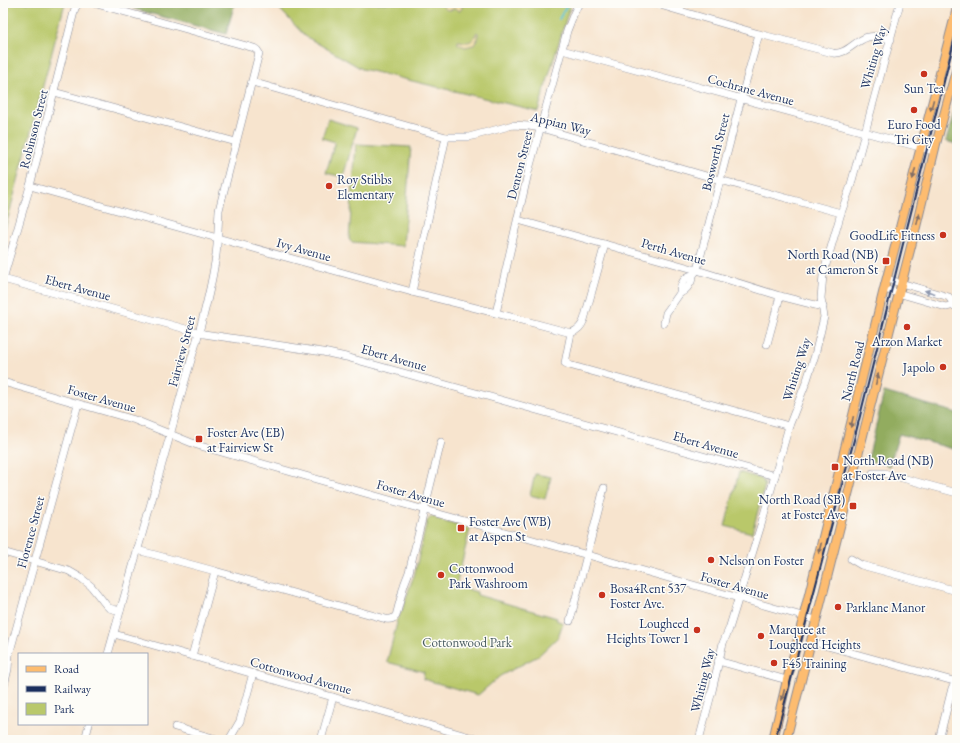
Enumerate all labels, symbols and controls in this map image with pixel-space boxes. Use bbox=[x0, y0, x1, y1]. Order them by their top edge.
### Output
street label: Whiting Way bbox=[856, 23, 891, 91]
marker: Sun Tea bbox=[919, 69, 929, 79]
street label: Cochrane Avenue bbox=[706, 70, 796, 109]
place label: Sun Tea bbox=[904, 80, 945, 97]
street label: Robinson Street bbox=[15, 88, 52, 171]
one-way arrow bbox=[929, 99, 935, 111]
marker: Euro Food Tri City bbox=[909, 105, 919, 115]
street label: Appian Way bbox=[528, 108, 593, 139]
street label: Bosworth Street bbox=[698, 111, 733, 193]
place label: Euro Food Tri City bbox=[887, 116, 941, 148]
street label: Denton Street bbox=[503, 129, 536, 201]
one-way arrow bbox=[910, 168, 916, 180]
place label: Roy Stibbs Elementary bbox=[337, 171, 394, 203]
marker: Roy Stibbs Elementary bbox=[324, 181, 334, 191]
one-way arrow bbox=[916, 213, 922, 225]
place label: GoodLife Fitness bbox=[850, 227, 935, 244]
marker: GoodLife Fitness bbox=[938, 230, 948, 240]
street label: Ivy Avenue bbox=[275, 234, 333, 265]
street label: Perth Avenue bbox=[639, 234, 708, 269]
place label: North Road (NB) at Cameron St bbox=[788, 246, 878, 278]
marker: North Road (NB) at Cameron St bbox=[881, 256, 891, 266]
street label: Ebert Avenue bbox=[43, 271, 113, 304]
one-way arrow bbox=[923, 289, 935, 295]
street label: Fairview Street bbox=[164, 314, 199, 389]
marker: Arzon Market bbox=[902, 322, 912, 332]
place label: Arzon Market bbox=[871, 333, 942, 350]
street label: Whiting Way bbox=[778, 335, 815, 403]
street label: North Road bbox=[837, 339, 868, 403]
street label: Ebert Avenue bbox=[359, 340, 429, 375]
place label: Japolo bbox=[902, 359, 935, 376]
marker: Japolo bbox=[938, 362, 948, 372]
one-way arrow bbox=[875, 373, 881, 385]
street label: Foster Avenue bbox=[66, 381, 138, 416]
one-way arrow bbox=[848, 416, 854, 428]
place label: Foster Ave (EB) at Fairview St bbox=[207, 424, 284, 456]
street label: Ebert Avenue bbox=[671, 427, 741, 462]
marker: Foster Ave (EB) at Fairview St bbox=[194, 434, 204, 444]
place label: North Road (NB) at Foster Ave bbox=[843, 452, 933, 484]
marker: North Road (NB) at Foster Ave bbox=[830, 462, 840, 472]
street label: Foster Avenue bbox=[375, 476, 447, 511]
place label: North Road (SB) at Foster Ave bbox=[759, 491, 845, 523]
street label: Florence Street bbox=[13, 494, 48, 570]
marker: North Road (SB) at Foster Ave bbox=[848, 501, 858, 511]
place label: Foster Ave (WB) at Aspen St bbox=[469, 513, 551, 545]
marker: Foster Ave (WB) at Aspen St bbox=[456, 523, 466, 533]
one-way arrow bbox=[817, 542, 823, 554]
place label: Nelson on Foster bbox=[719, 552, 805, 569]
marker: Nelson on Foster bbox=[706, 555, 716, 565]
place label: Cottonwood Park Washroom bbox=[449, 560, 528, 592]
street label: Foster Avenue bbox=[699, 568, 771, 603]
marker: Cottonwood Park Washroom bbox=[436, 570, 446, 580]
place label: Bosa4Rent 537 Foster Ave. bbox=[610, 580, 687, 612]
marker: Bosa4Rent 537 Foster Ave. bbox=[597, 590, 607, 600]
place label: Parklane Manor bbox=[846, 599, 926, 616]
marker: Parklane Manor bbox=[833, 602, 843, 612]
place label: Lougheed Heights Tower 1 bbox=[607, 615, 689, 647]
place label: Marquee at Lougheed Heights bbox=[769, 621, 861, 653]
marker: Lougheed Heights Tower 1 bbox=[692, 625, 702, 635]
marker: Marquee at Lougheed Heights bbox=[756, 631, 766, 641]
park label: Cottonwood Park bbox=[422, 634, 513, 651]
street label: Whiting Way bbox=[686, 646, 719, 714]
legend bbox=[18, 653, 148, 725]
street label: Cottonwood Avenue bbox=[248, 653, 354, 698]
place label: F45 Training bbox=[782, 655, 847, 672]
marker: F45 Training bbox=[769, 658, 779, 668]
text: Road bbox=[54, 661, 80, 677]
text: Railway bbox=[54, 681, 92, 697]
one-way arrow bbox=[780, 689, 786, 702]
text: Park bbox=[54, 701, 75, 717]

